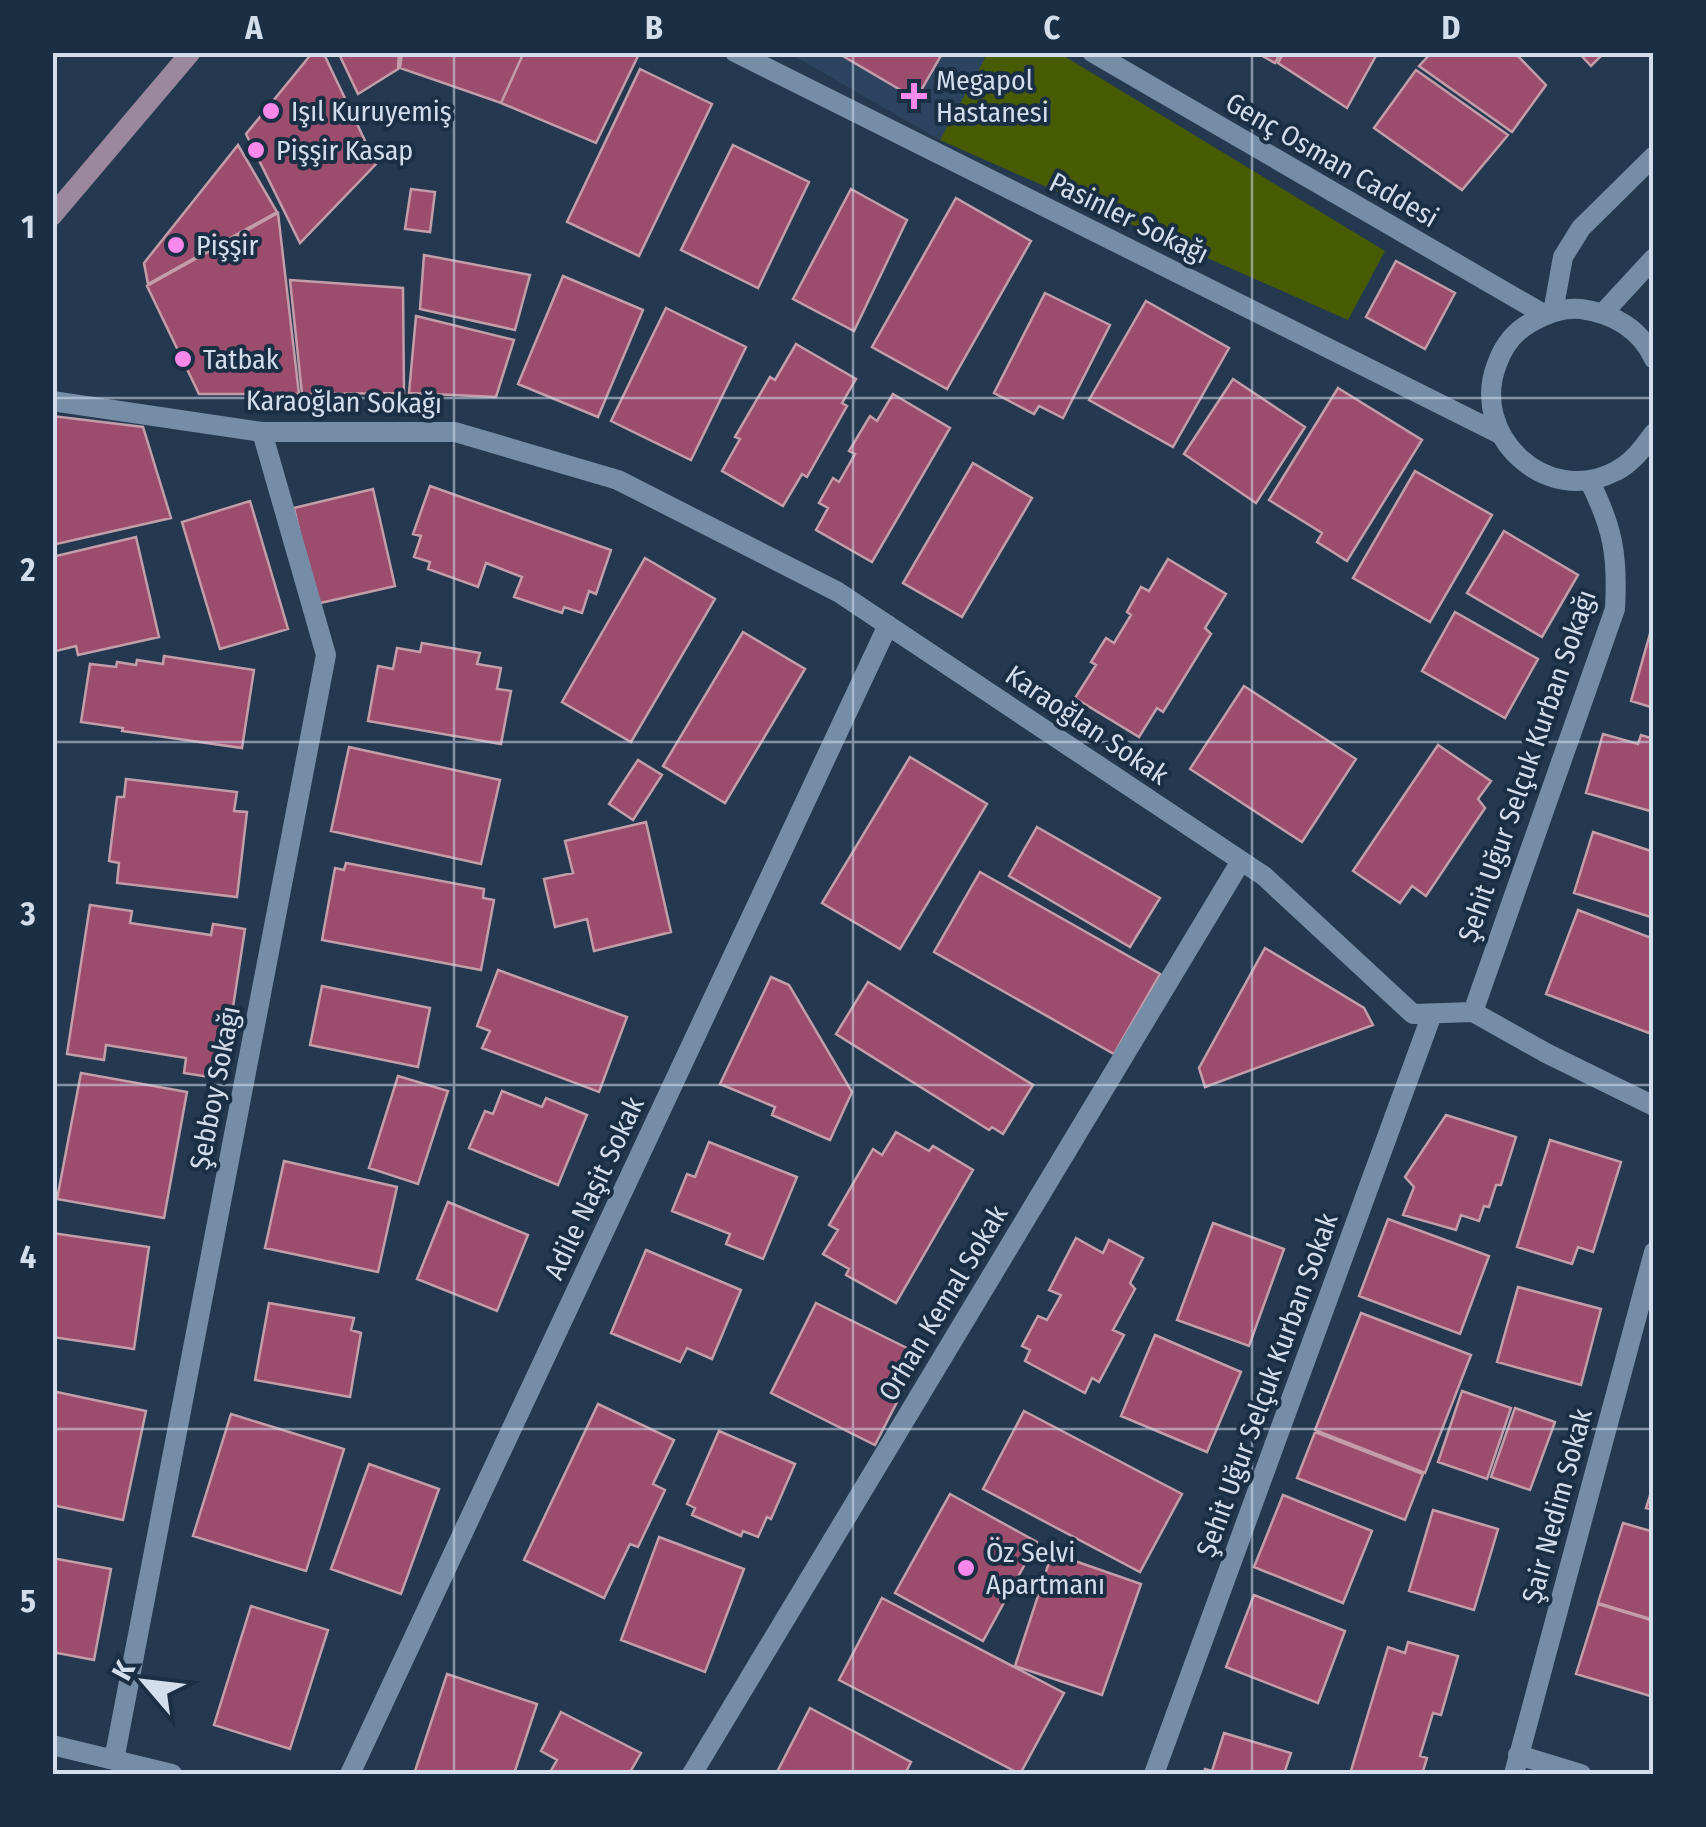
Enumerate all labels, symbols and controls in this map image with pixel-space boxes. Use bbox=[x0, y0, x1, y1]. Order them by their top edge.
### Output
text: A bbox=[244, 9, 263, 47]
text: B bbox=[645, 9, 663, 47]
text: C bbox=[1044, 9, 1061, 47]
text: D bbox=[1441, 9, 1461, 47]
place label: Megapol Hastanesi bbox=[936, 64, 1049, 129]
marker: Megapol Hastanesi bbox=[901, 83, 927, 109]
street label: Genç Osman Caddesi bbox=[1220, 86, 1444, 234]
place label: Işıl Kuruyemiş bbox=[291, 95, 452, 128]
marker: Işıl Kuruyemiş bbox=[260, 100, 282, 122]
place label: Pişşir Kasap bbox=[276, 134, 413, 167]
marker: Pişşir Kasap bbox=[245, 139, 267, 161]
street label: Pasinler Sokağı bbox=[1044, 165, 1214, 271]
text: 1 bbox=[21, 208, 35, 246]
place label: Pişşir bbox=[196, 229, 258, 262]
marker: Pişşir bbox=[165, 234, 187, 256]
place label: Tatbak bbox=[203, 343, 280, 376]
marker: Tatbak bbox=[172, 348, 194, 370]
street label: Karaoğlan Sokağı bbox=[246, 384, 442, 420]
text: 2 bbox=[20, 551, 36, 589]
street label: Şehit Uğur Selçuk Kurban Sokağı bbox=[1451, 586, 1603, 946]
street label: Karaoğlan Sokak bbox=[999, 658, 1175, 792]
text: 3 bbox=[19, 895, 36, 933]
street label: Şebboy Sokağı bbox=[183, 1003, 247, 1173]
street label: Adile Naşit Sokak bbox=[537, 1091, 651, 1285]
street label: Orhan Kemal Sokak bbox=[872, 1198, 1015, 1407]
street label: Şehit Uğur Selçuk Kurban Sokak bbox=[1189, 1208, 1345, 1561]
text: 4 bbox=[20, 1238, 36, 1276]
street label: Şair Nedim Sokak bbox=[1515, 1404, 1599, 1607]
place label: Öz Selvi Apartmanı bbox=[986, 1536, 1105, 1601]
marker: Öz Selvi Apartmanı bbox=[955, 1557, 977, 1579]
text: 5 bbox=[20, 1582, 36, 1620]
north arrow bbox=[95, 1632, 195, 1732]
text: K bbox=[105, 1655, 142, 1685]

